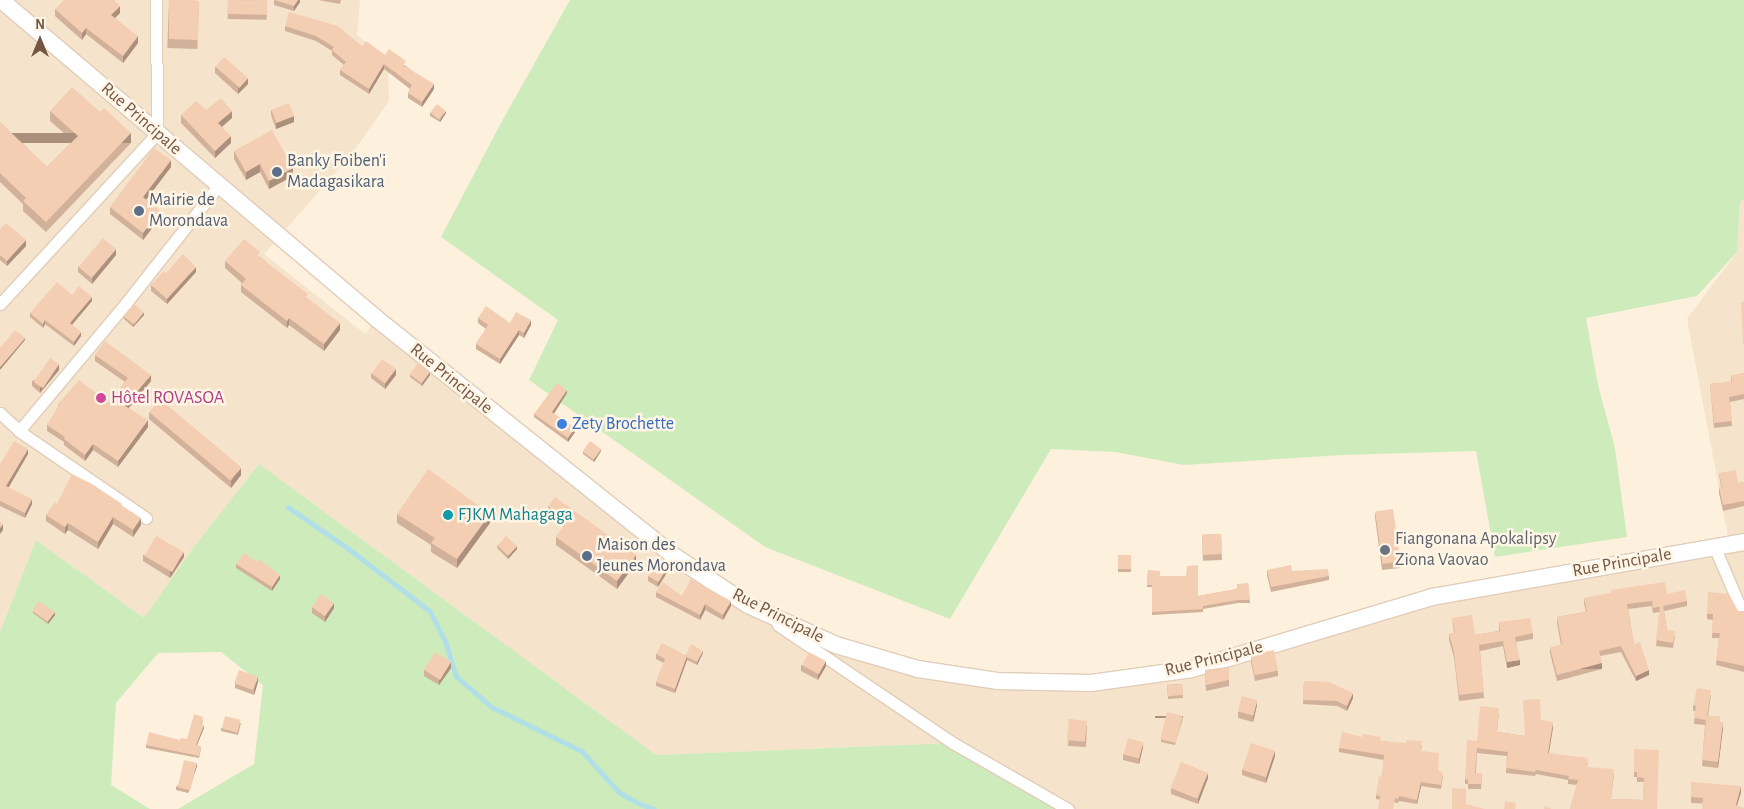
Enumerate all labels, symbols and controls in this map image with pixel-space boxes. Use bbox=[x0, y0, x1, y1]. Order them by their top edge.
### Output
north arrow bbox=[15, 15, 65, 65]
text: N bbox=[35, 18, 45, 32]
street label: Rue Principale bbox=[96, 78, 186, 160]
place label: Banky Foiben'i Madagasikara bbox=[287, 151, 386, 193]
marker: Banky Foiben'i Madagasikara bbox=[271, 166, 283, 178]
place label: Mairie de Morondava bbox=[149, 190, 228, 232]
marker: Mairie de Morondava bbox=[133, 205, 145, 217]
street label: Rue Principale bbox=[405, 339, 497, 419]
place label: Hôtel ROVASOA bbox=[111, 387, 224, 409]
marker: Hôtel ROVASOA bbox=[95, 392, 107, 404]
place label: Zety Brochette bbox=[572, 413, 674, 435]
marker: Zety Brochette bbox=[556, 418, 568, 430]
place label: FJKM Mahagaga bbox=[458, 504, 573, 526]
marker: FJKM Mahagaga bbox=[442, 509, 454, 521]
place label: Fiangonana Apokalipsy Ziona Vaovao bbox=[1395, 529, 1557, 572]
place label: Maison des Jeunes Morondava bbox=[597, 535, 726, 578]
marker: Fiangonana Apokalipsy Ziona Vaovao bbox=[1379, 544, 1391, 556]
street label: Rue Principale bbox=[1571, 544, 1673, 582]
marker: Maison des Jeunes Morondava bbox=[581, 550, 593, 562]
street label: Rue Principale bbox=[728, 584, 828, 648]
street label: Rue Principale bbox=[1163, 636, 1265, 682]

